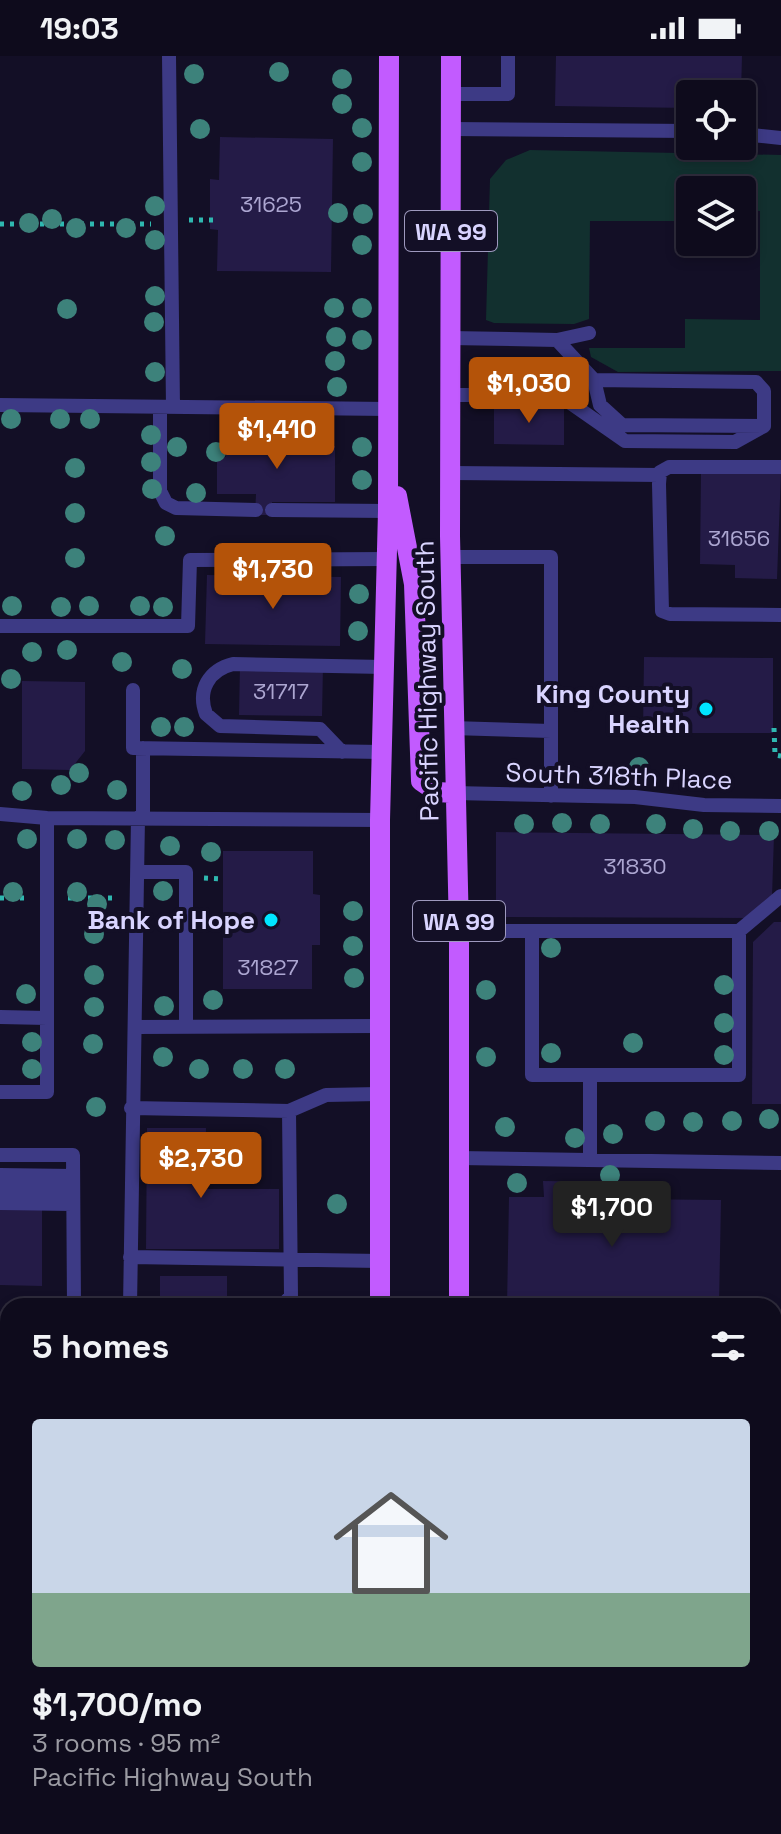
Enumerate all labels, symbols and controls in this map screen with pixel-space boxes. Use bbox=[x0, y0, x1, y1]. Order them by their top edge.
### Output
text: 19:03 bbox=[40, 9, 119, 48]
map controls bbox=[676, 80, 756, 256]
button: locate bbox=[676, 80, 756, 160]
button: layers bbox=[676, 176, 756, 256]
house number: 31625 bbox=[240, 190, 302, 218]
road number: WA 99 bbox=[405, 211, 497, 251]
pin: $1,030 bbox=[464, 357, 594, 425]
text: $1,030 bbox=[487, 366, 571, 400]
pin: $1,410 bbox=[212, 403, 342, 471]
text: $1,410 bbox=[237, 412, 317, 446]
house number: 31656 bbox=[708, 524, 770, 552]
street label: Pacific Highway South bbox=[408, 540, 446, 822]
pin: $1,730 bbox=[208, 543, 338, 611]
text: $1,730 bbox=[232, 552, 314, 586]
house number: 31717 bbox=[253, 677, 309, 705]
place label: King County Health bbox=[535, 677, 690, 741]
marker: King County Health bbox=[697, 700, 715, 718]
street label: South 318th Place bbox=[505, 755, 733, 797]
house number: 31830 bbox=[603, 852, 667, 880]
road number: WA 99 bbox=[413, 901, 505, 941]
place label: Bank of Hope bbox=[87, 903, 255, 937]
marker: Bank of Hope bbox=[262, 911, 280, 929]
house number: 31827 bbox=[237, 953, 299, 981]
pin: $2,730 bbox=[136, 1132, 266, 1200]
text: $2,730 bbox=[158, 1141, 244, 1175]
pin: $1,700 bbox=[547, 1181, 677, 1249]
text: $1,700 bbox=[571, 1190, 653, 1224]
icon: filters bbox=[706, 1324, 750, 1368]
text: 5 homes bbox=[32, 1325, 169, 1368]
icon: home bbox=[319, 1471, 463, 1615]
text: $1,700/mo bbox=[32, 1683, 203, 1726]
text: 3 rooms · 95 m² bbox=[32, 1726, 220, 1760]
text: Pacific Highway South bbox=[32, 1760, 313, 1794]

